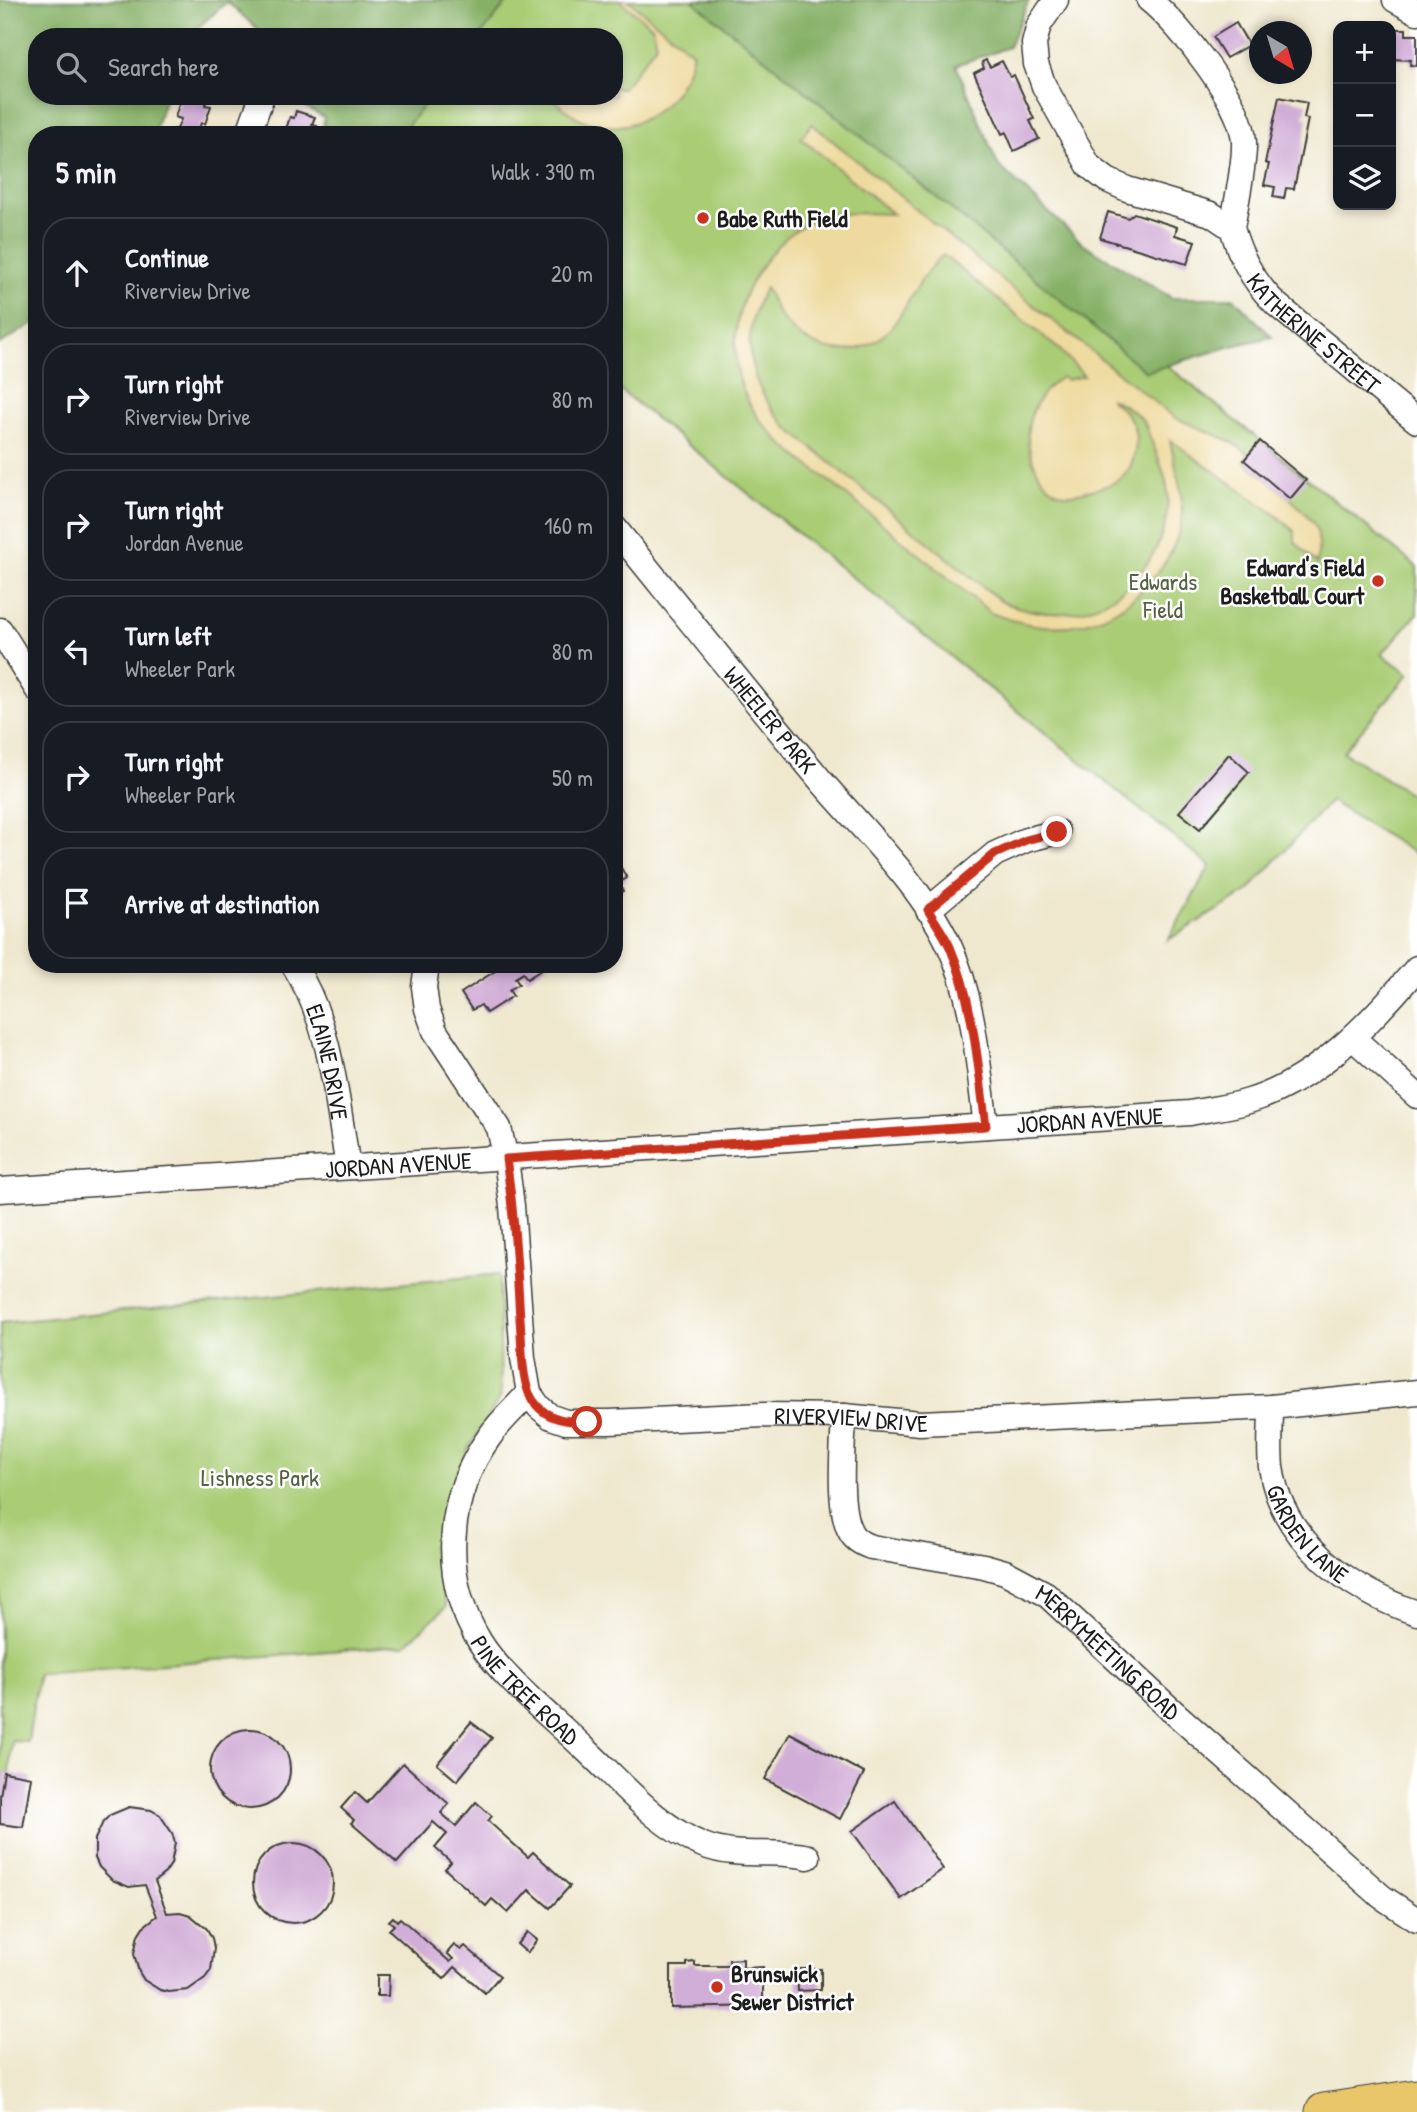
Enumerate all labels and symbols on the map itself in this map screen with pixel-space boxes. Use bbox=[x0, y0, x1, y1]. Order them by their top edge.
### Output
north arrow bbox=[1249, 21, 1312, 84]
place label: Babe Ruth Field bbox=[717, 202, 848, 234]
marker: Babe Ruth Field bbox=[695, 210, 711, 226]
street label: KATHERINE STREET bbox=[1239, 266, 1388, 401]
place label: Edward's Field Basketball Court bbox=[1220, 551, 1365, 611]
park label: Edwards Field bbox=[1129, 565, 1197, 625]
marker: Edward's Field Basketball Court bbox=[1370, 573, 1386, 589]
street label: WHEELER PARK bbox=[717, 659, 824, 780]
route end bbox=[1041, 816, 1072, 847]
street label: ELAINE DRIVE bbox=[299, 999, 356, 1122]
street label: JORDAN AVENUE bbox=[1015, 1099, 1164, 1140]
street label: JORDAN AVENUE bbox=[324, 1143, 473, 1185]
street label: RIVERVIEW DRIVE bbox=[774, 1399, 929, 1439]
route start bbox=[571, 1406, 602, 1437]
park label: Lishness Park bbox=[201, 1461, 319, 1493]
street label: GARDEN LANE bbox=[1259, 1480, 1355, 1591]
street label: MERRYMEETING ROAD bbox=[1031, 1576, 1188, 1727]
street label: PINE TREE ROAD bbox=[464, 1629, 587, 1752]
place label: Brunswick Sewer District bbox=[731, 1957, 854, 2017]
marker: Brunswick Sewer District bbox=[709, 1979, 725, 1995]

